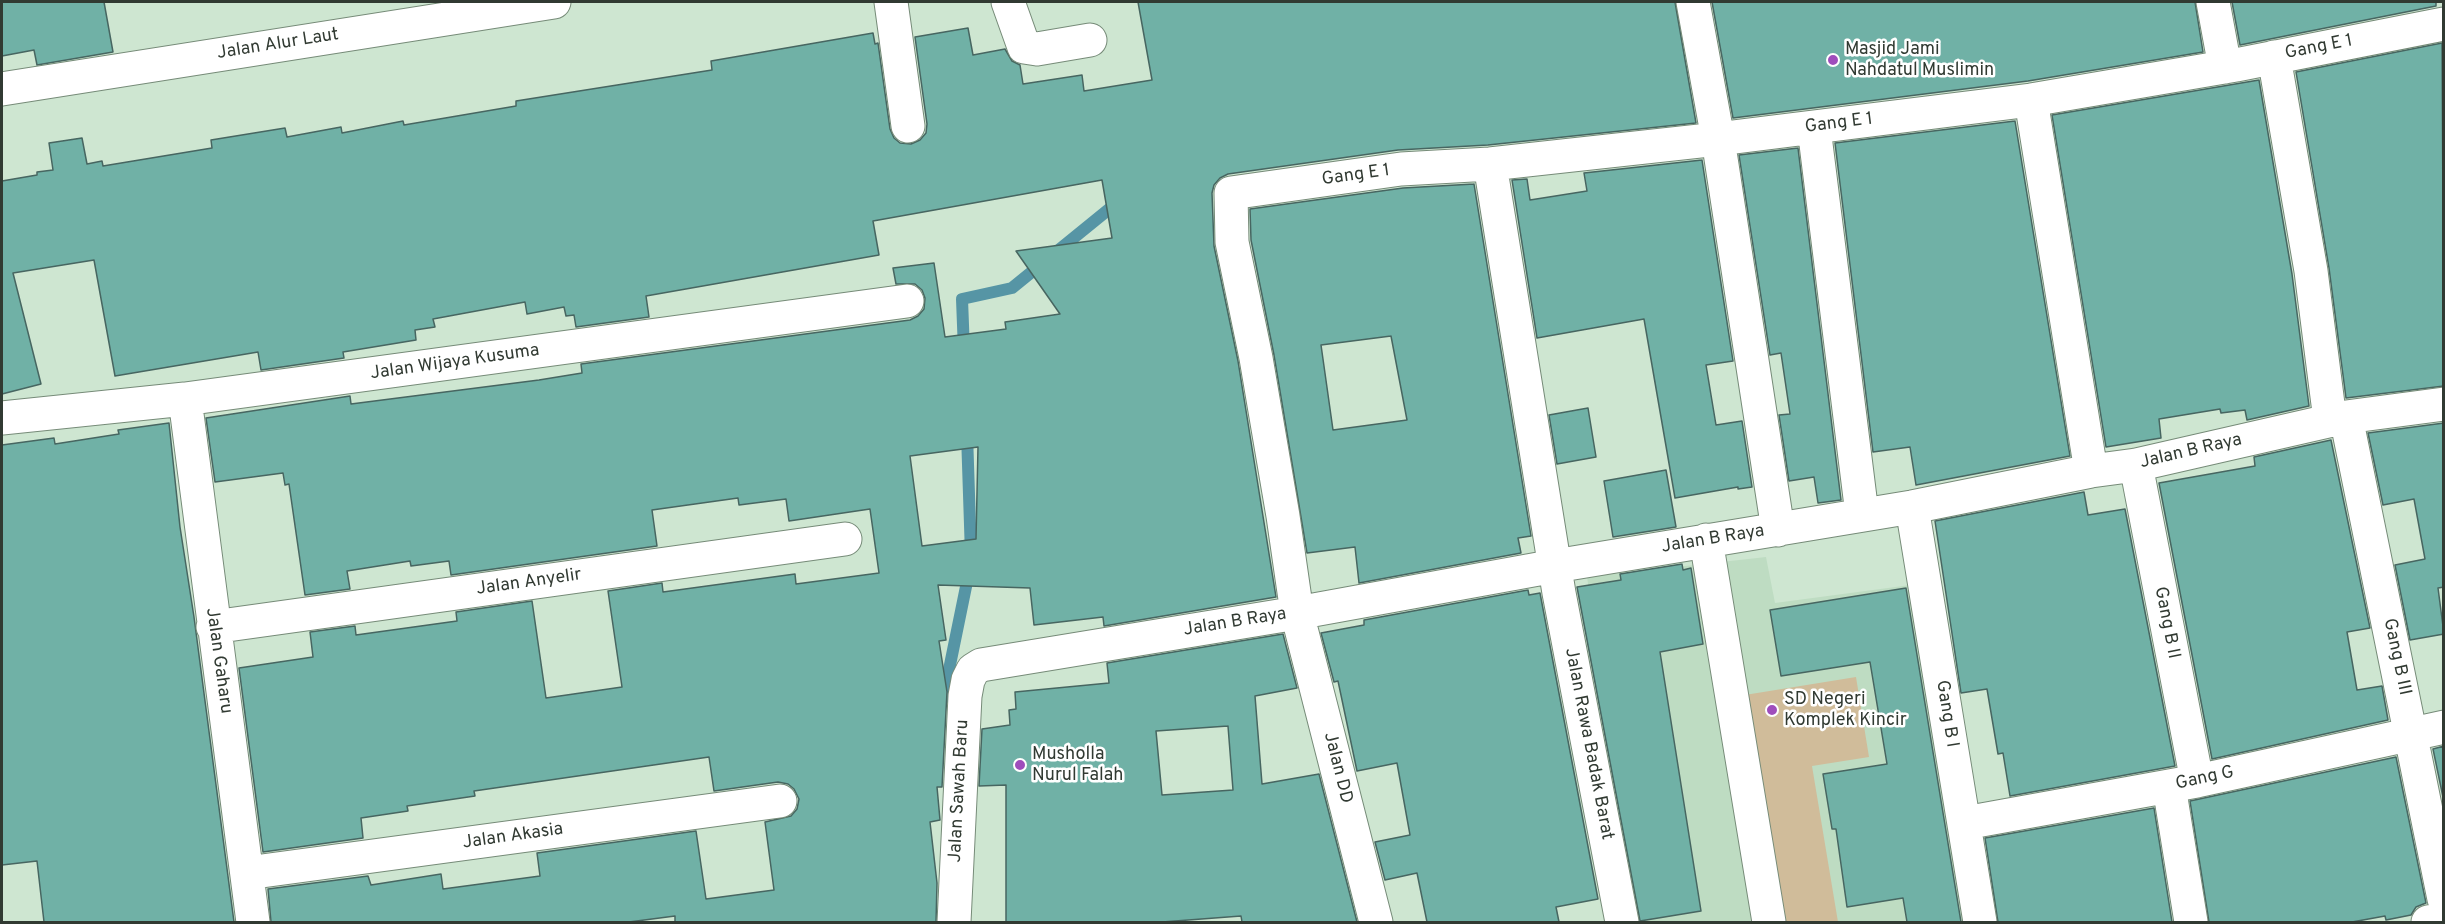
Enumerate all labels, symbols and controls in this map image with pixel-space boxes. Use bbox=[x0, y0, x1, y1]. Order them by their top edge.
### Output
street label: Jalan Alur Laut bbox=[216, 25, 340, 65]
street label: Gang E 1 bbox=[2283, 31, 2355, 65]
place label: Masjid Jami Nahdatul Muslimin bbox=[1845, 39, 1994, 82]
marker: Masjid Jami Nahdatul Muslimin bbox=[1826, 53, 1840, 67]
street label: Gang E 1 bbox=[1804, 109, 1874, 139]
street label: Gang E 1 bbox=[1321, 161, 1391, 191]
street label: Jalan Wijaya Kusuma bbox=[369, 340, 541, 386]
street label: Jalan B Raya bbox=[2138, 430, 2244, 474]
street label: Jalan B Raya bbox=[1660, 521, 1766, 559]
street label: Jalan Anyelir bbox=[475, 565, 583, 601]
street label: Gang B II bbox=[2148, 585, 2184, 661]
street label: Jalan B Raya bbox=[1182, 604, 1288, 642]
street label: Jalan Gaharu bbox=[200, 607, 236, 715]
street label: Gang B III bbox=[2377, 617, 2415, 697]
street label: Jalan Rawa Badak Barat bbox=[1559, 646, 1617, 842]
street label: Gang B I bbox=[1930, 679, 1962, 749]
place label: SD Negeri Komplek Kincir bbox=[1784, 689, 1907, 732]
marker: SD Negeri Komplek Kincir bbox=[1765, 703, 1779, 717]
street label: Jalan Sawah Baru bbox=[945, 719, 975, 863]
street label: Jalan DD bbox=[1318, 730, 1356, 806]
place label: Musholla Nurul Falah bbox=[1032, 744, 1123, 786]
marker: Musholla Nurul Falah bbox=[1013, 758, 1027, 772]
street label: Gang G bbox=[2174, 762, 2236, 796]
street label: Jalan Akasia bbox=[461, 819, 565, 855]

